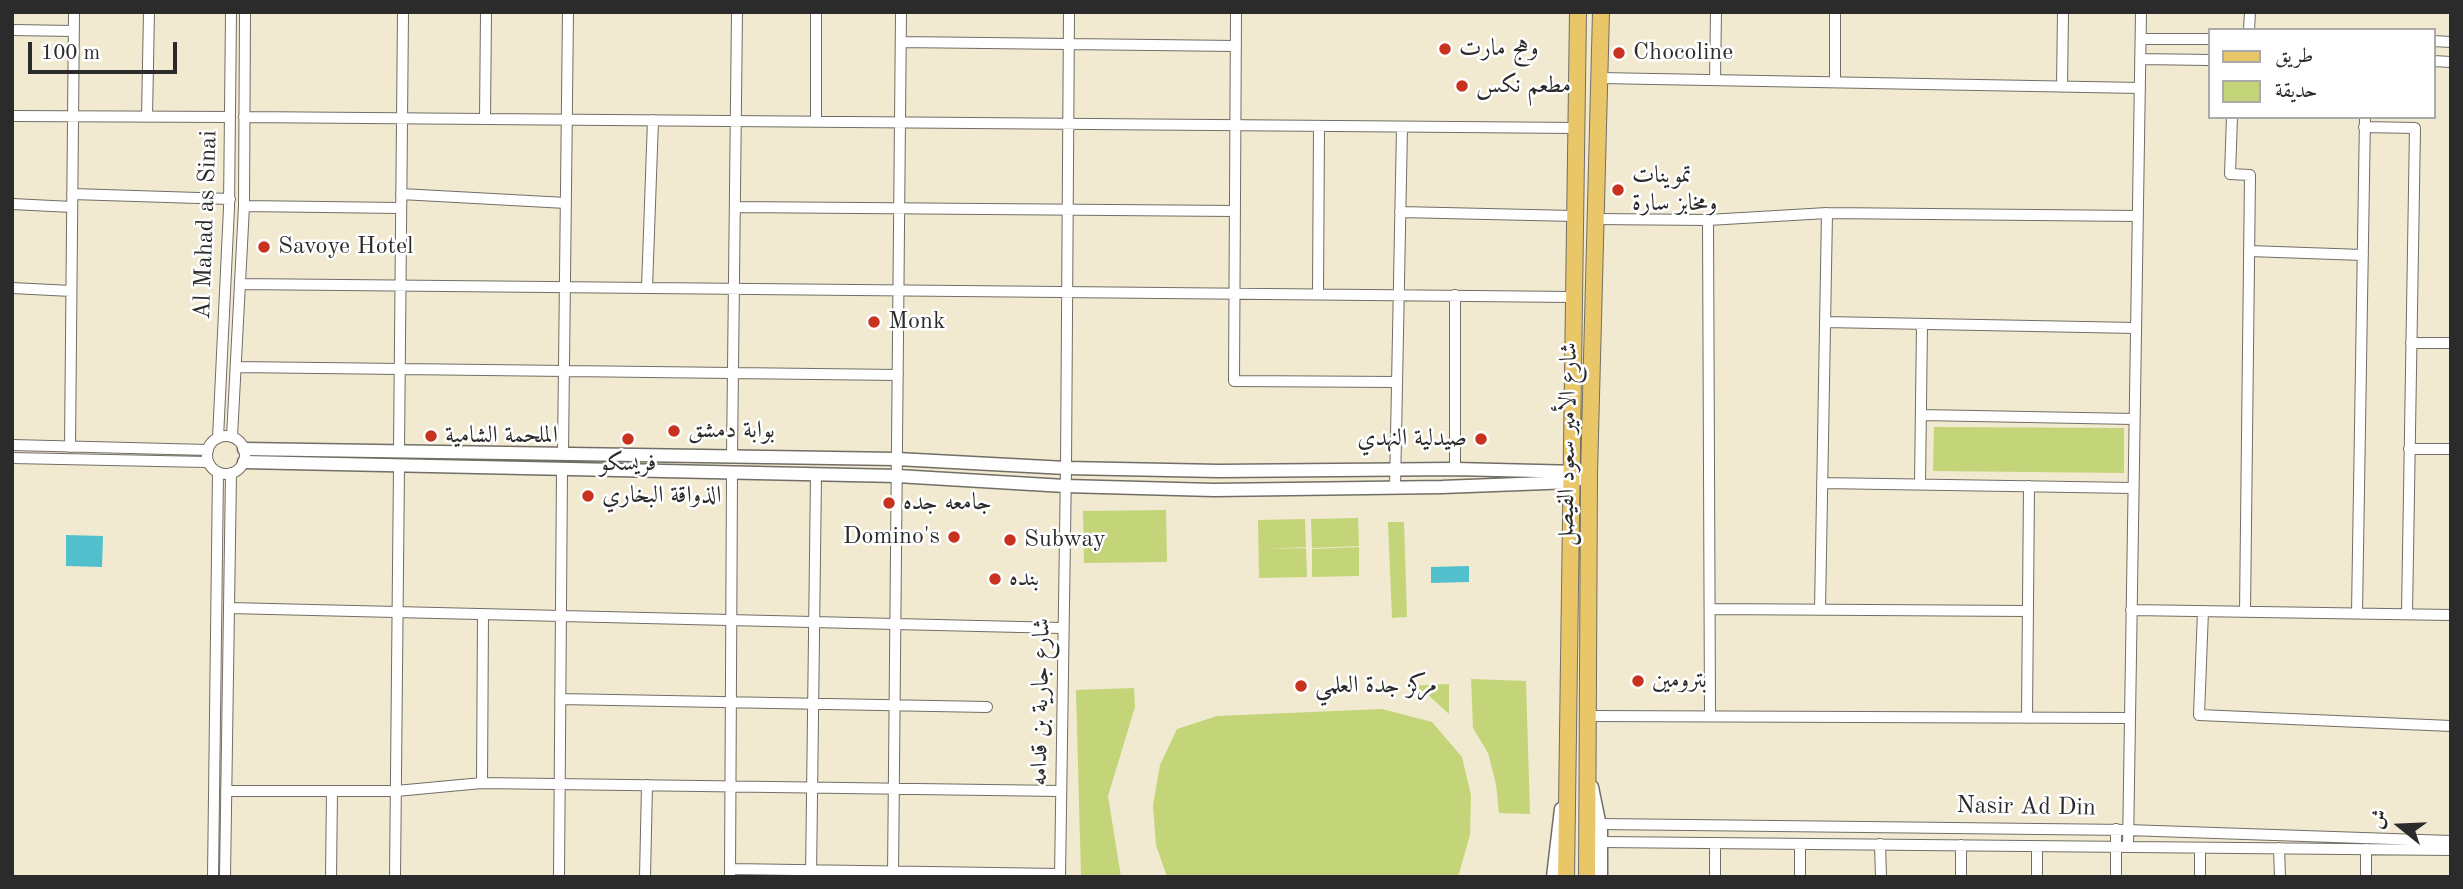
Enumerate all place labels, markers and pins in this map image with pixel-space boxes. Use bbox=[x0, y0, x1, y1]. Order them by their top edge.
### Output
place label: وهج مارت bbox=[1459, 35, 1539, 63]
place label: Chocoline bbox=[1633, 39, 1733, 67]
marker: وهج مارت bbox=[1437, 41, 1453, 57]
marker: Chocoline bbox=[1611, 45, 1627, 61]
place label: مطعم نكس bbox=[1476, 72, 1571, 100]
marker: مطعم نكس bbox=[1454, 78, 1470, 94]
place label: تموينات ومخابز سارة bbox=[1632, 162, 1717, 218]
marker: تموينات ومخابز سارة bbox=[1610, 182, 1626, 198]
place label: Savoye Hotel bbox=[278, 233, 414, 261]
marker: Savoye Hotel bbox=[256, 239, 272, 255]
place label: Monk bbox=[888, 308, 945, 336]
marker: Monk bbox=[866, 314, 882, 330]
place label: بوابة دمشق bbox=[688, 417, 775, 445]
place label: الملحمة الشامية bbox=[445, 422, 558, 450]
marker: بوابة دمشق bbox=[666, 423, 682, 439]
place label: صيدلية النهدي bbox=[1357, 425, 1467, 453]
marker: الملحمة الشامية bbox=[423, 428, 439, 444]
marker: فريسكو bbox=[620, 431, 636, 447]
marker: صيدلية النهدي bbox=[1473, 431, 1489, 447]
place label: فريسكو bbox=[600, 450, 656, 478]
place label: الذواقة البخاري bbox=[602, 482, 721, 510]
marker: الذواقة البخاري bbox=[580, 488, 596, 504]
place label: جامعه جده bbox=[903, 489, 992, 517]
marker: جامعه جده bbox=[881, 495, 897, 511]
place label: Domino's bbox=[843, 523, 940, 551]
place label: Subway bbox=[1024, 526, 1106, 554]
marker: Domino's bbox=[946, 529, 962, 545]
marker: Subway bbox=[1002, 532, 1018, 548]
place label: بنده bbox=[1009, 565, 1039, 593]
marker: بنده bbox=[987, 571, 1003, 587]
place label: بترومين bbox=[1652, 667, 1707, 695]
place label: مركز جدة العلمي bbox=[1315, 672, 1437, 700]
marker: بترومين bbox=[1630, 673, 1646, 689]
marker: مركز جدة العلمي bbox=[1293, 678, 1309, 694]

